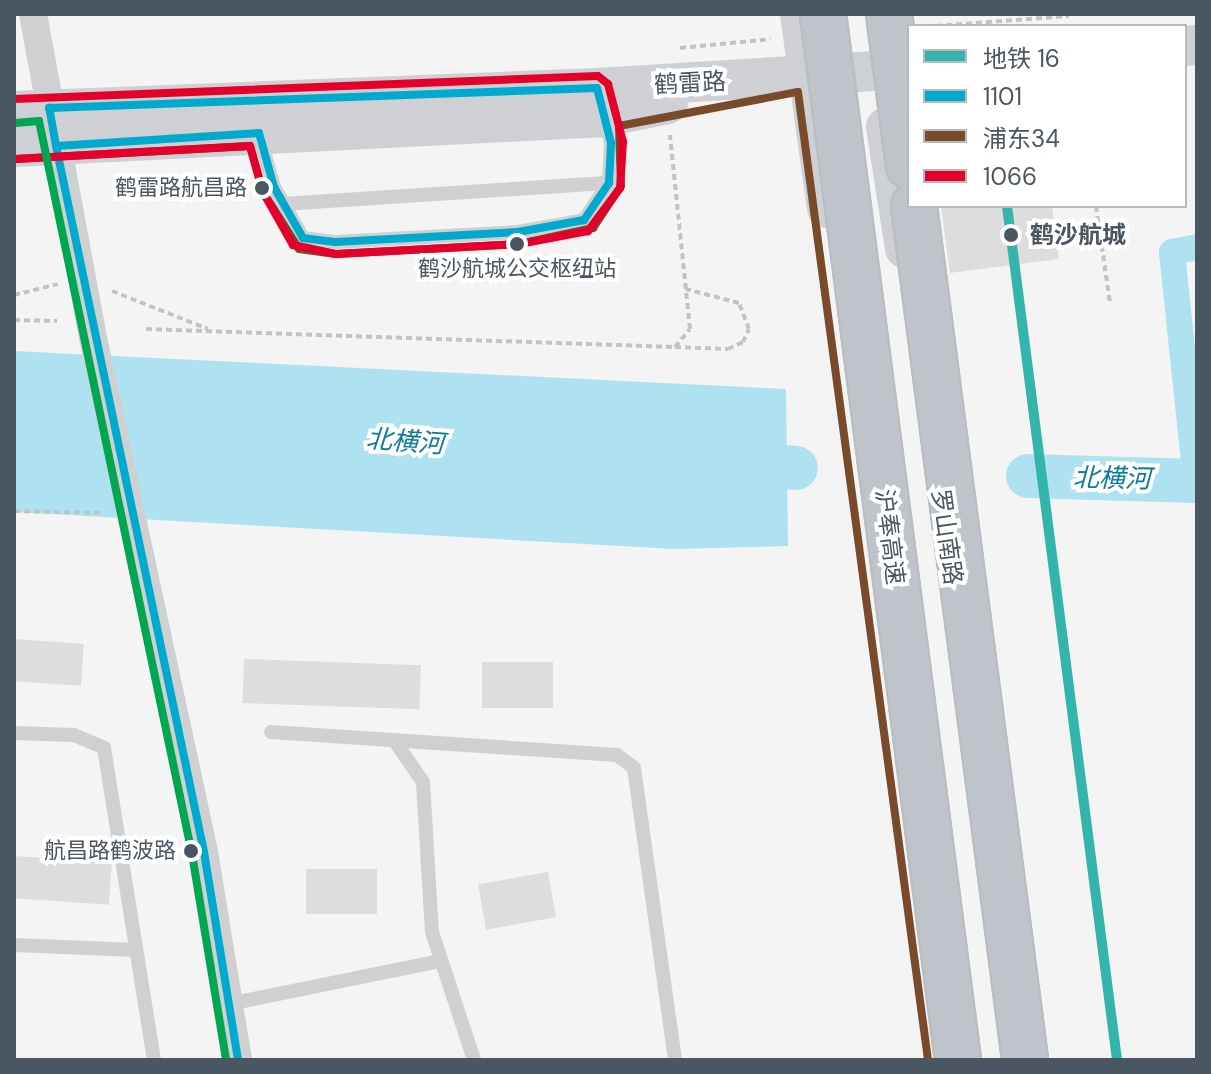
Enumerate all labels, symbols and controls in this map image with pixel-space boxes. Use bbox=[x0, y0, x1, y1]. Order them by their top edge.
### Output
legend bbox=[907, 24, 1187, 208]
text: 地铁 16 bbox=[983, 43, 1060, 74]
street label: 鹤雷路 bbox=[653, 67, 727, 99]
text: 1101 bbox=[983, 81, 1022, 112]
text: 浦东34 bbox=[983, 123, 1060, 154]
text: 1066 bbox=[983, 161, 1037, 192]
place label: 鹤雷路航昌路 bbox=[115, 175, 247, 201]
marker: 鹤雷路航昌路 bbox=[254, 180, 270, 196]
place label: 鹤沙航城 bbox=[1030, 221, 1126, 249]
marker: 鹤沙航城 bbox=[999, 223, 1023, 247]
marker: 鹤沙航城公交枢纽站 bbox=[509, 236, 525, 252]
place label: 鹤沙航城公交枢纽站 bbox=[418, 256, 616, 282]
water label: 北横河 bbox=[365, 424, 445, 460]
water label: 北横河 bbox=[1073, 463, 1151, 495]
street label: 罗山南路 bbox=[926, 487, 968, 587]
street label: 沪奉高速 bbox=[870, 488, 910, 586]
place label: 航昌路鹤波路 bbox=[44, 838, 176, 864]
marker: 航昌路鹤波路 bbox=[183, 843, 199, 859]

